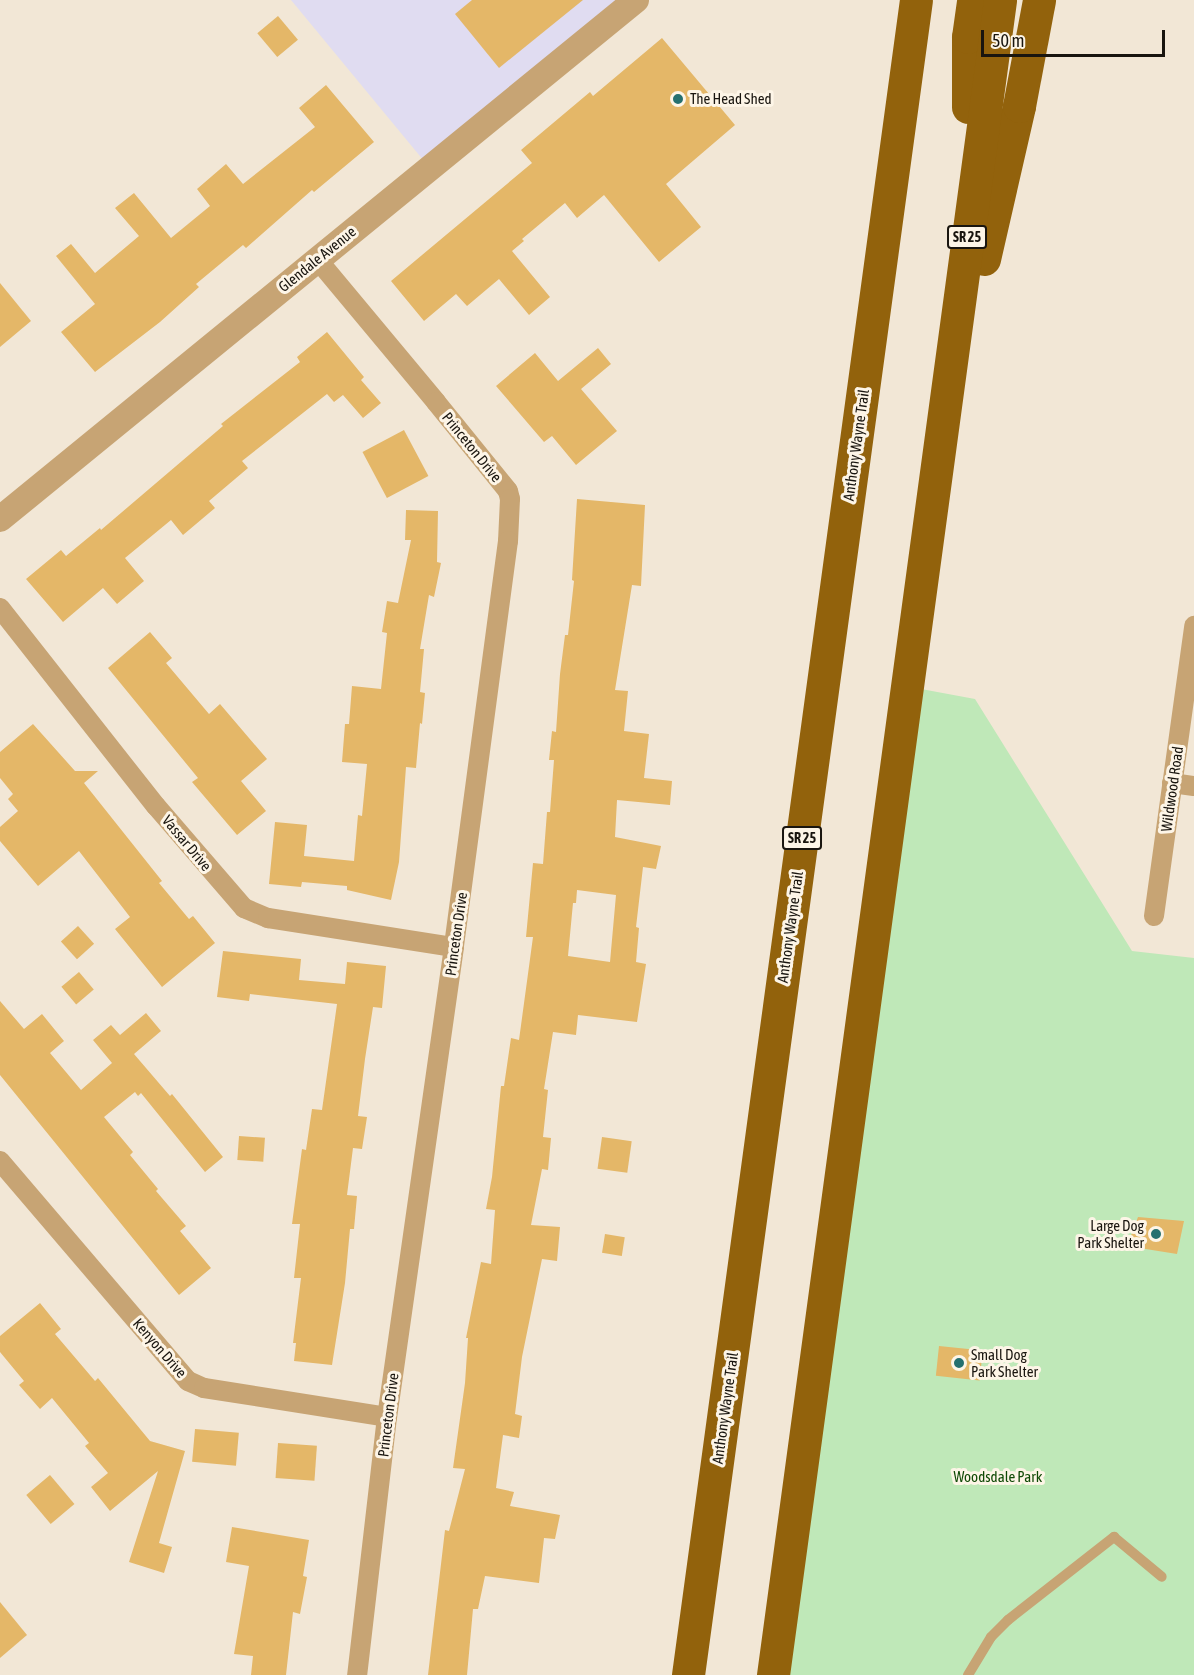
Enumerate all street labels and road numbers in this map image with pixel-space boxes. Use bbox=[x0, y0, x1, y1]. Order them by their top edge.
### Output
street label: Glendale Avenue bbox=[275, 222, 359, 296]
road number: SR 25 bbox=[946, 226, 988, 248]
street label: Anthony Wayne Trail bbox=[839, 388, 873, 502]
street label: Princeton Drive bbox=[438, 408, 506, 486]
street label: Wildwood Road bbox=[1157, 745, 1187, 833]
street label: Vassar Drive bbox=[159, 812, 215, 874]
road number: SR 25 bbox=[781, 827, 823, 849]
street label: Anthony Wayne Trail bbox=[773, 870, 807, 984]
street label: Princeton Drive bbox=[441, 891, 471, 977]
street label: Kenyon Drive bbox=[129, 1315, 191, 1381]
street label: Anthony Wayne Trail bbox=[708, 1351, 742, 1465]
street label: Princeton Drive bbox=[374, 1372, 402, 1458]

